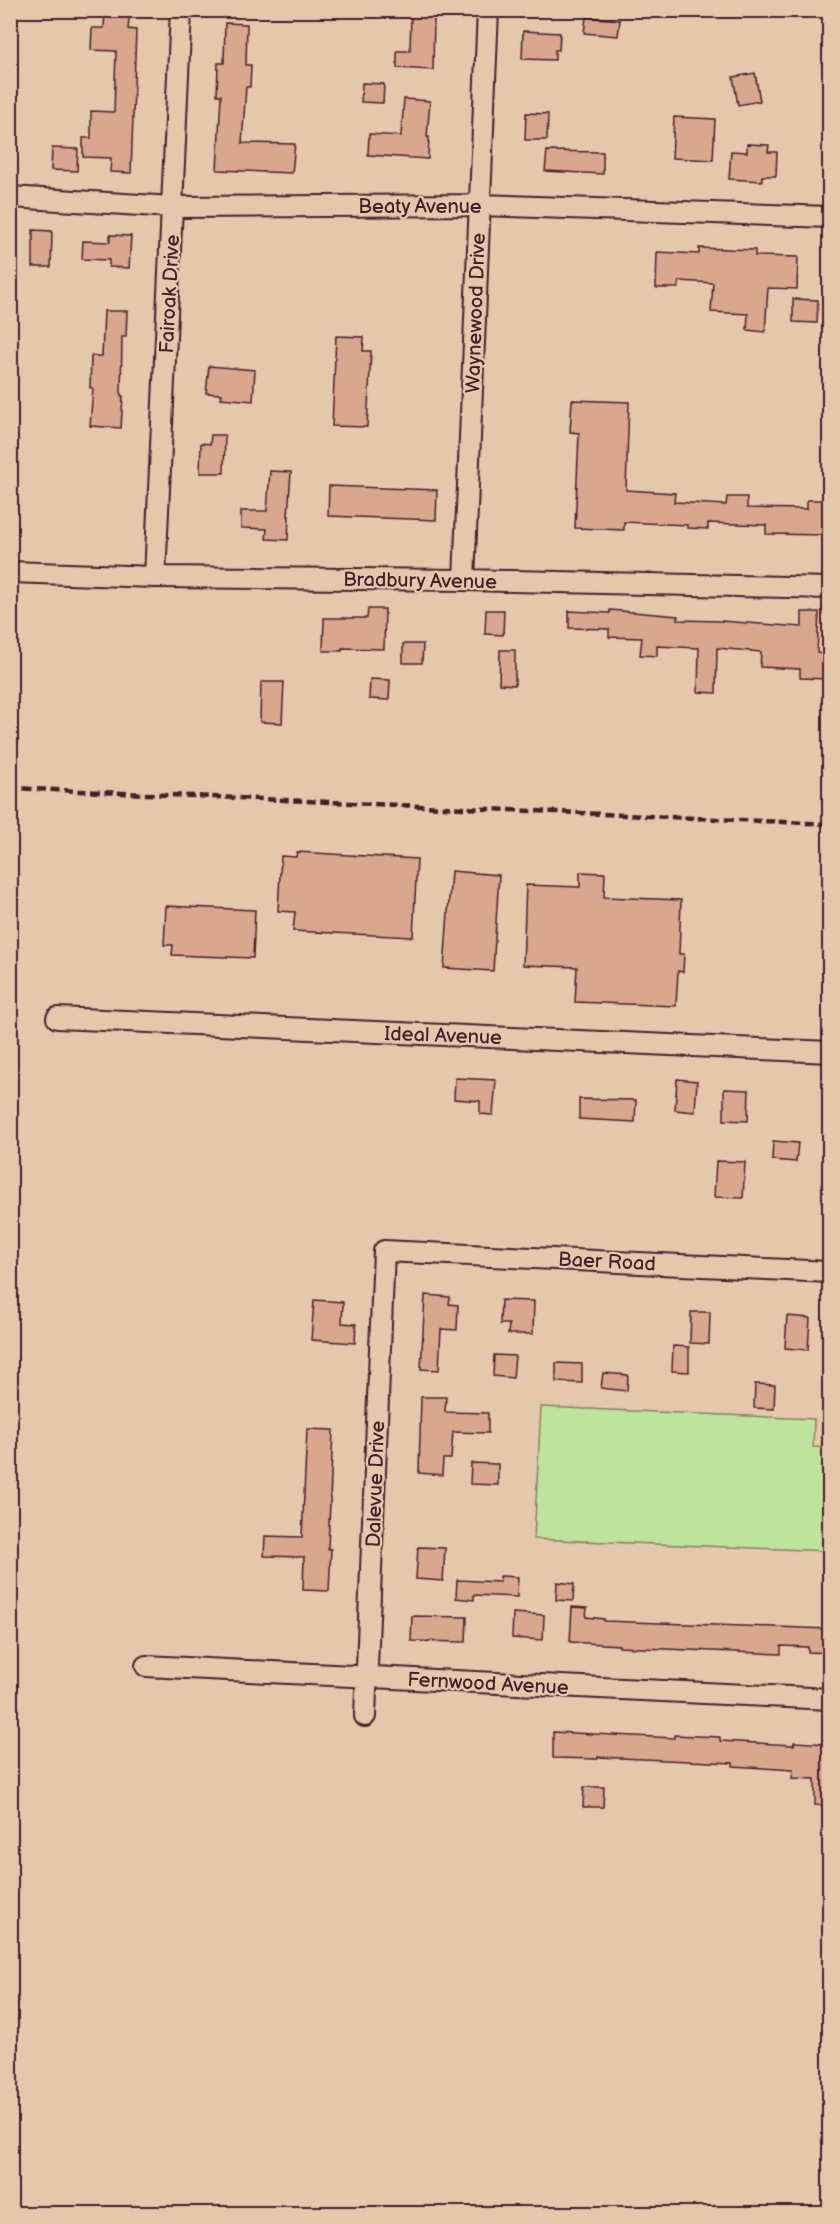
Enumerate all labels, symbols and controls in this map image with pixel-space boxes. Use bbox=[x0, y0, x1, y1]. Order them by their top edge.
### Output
street label: Beaty Avenue bbox=[358, 195, 482, 219]
street label: Waynewood Drive bbox=[461, 232, 491, 394]
street label: Fairoak Drive bbox=[155, 234, 185, 354]
street label: Bradbury Avenue bbox=[343, 568, 497, 594]
street label: Ideal Avenue bbox=[384, 1022, 502, 1050]
street label: Baer Road bbox=[557, 1247, 656, 1277]
street label: Dalevue Drive bbox=[362, 1420, 390, 1548]
street label: Fernwood Avenue bbox=[407, 1668, 569, 1700]

